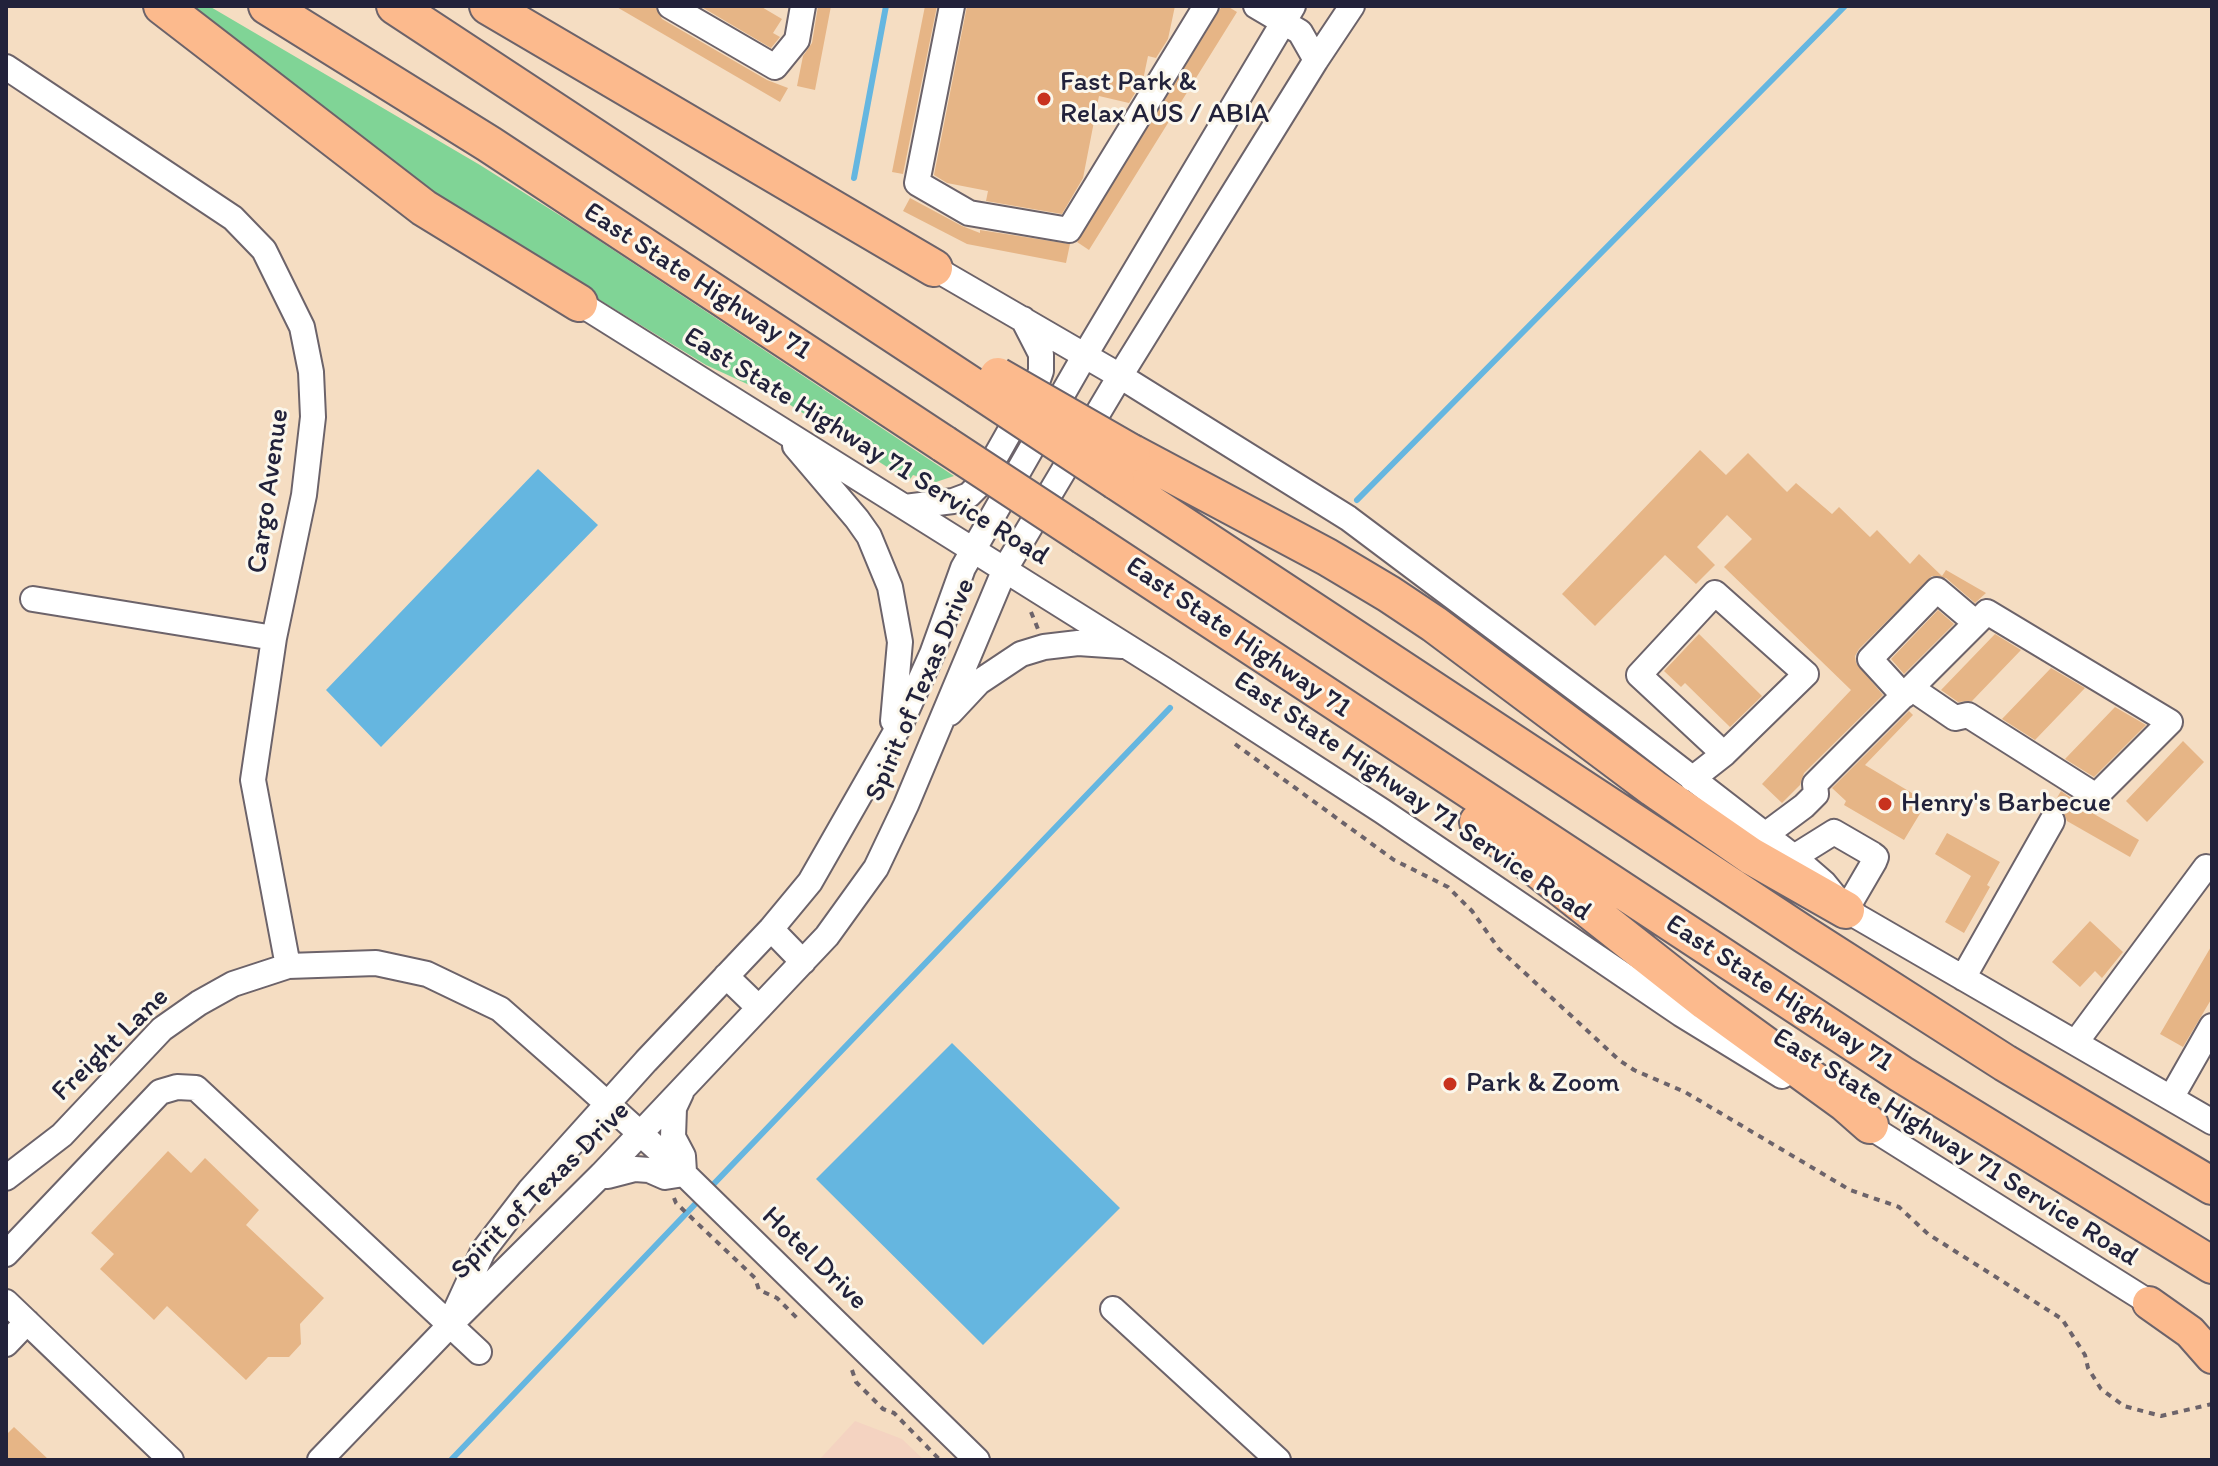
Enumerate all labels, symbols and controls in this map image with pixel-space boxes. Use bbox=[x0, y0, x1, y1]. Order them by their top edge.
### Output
place label: Fast Park & Relax AUS / ABIA bbox=[1060, 66, 1269, 132]
marker: Fast Park & Relax AUS / ABIA bbox=[1035, 90, 1053, 108]
street label: East State Highway 71 bbox=[577, 196, 817, 368]
street label: East State Highway 71 Service Road bbox=[677, 320, 1055, 574]
street label: Cargo Avenue bbox=[241, 406, 297, 576]
street label: East State Highway 71 bbox=[1119, 550, 1357, 726]
street label: Spirit of Texas Drive bbox=[859, 573, 983, 807]
street label: East State Highway 71 Service Road bbox=[1227, 664, 1597, 930]
place label: Henry's Barbecue bbox=[1901, 787, 2111, 821]
marker: Henry's Barbecue bbox=[1876, 795, 1894, 813]
street label: East State Highway 71 bbox=[1659, 908, 1899, 1080]
street label: Freight Lane bbox=[46, 981, 176, 1109]
street label: East State Highway 71 Service Road bbox=[1766, 1021, 2144, 1275]
place label: Park & Zoom bbox=[1466, 1067, 1620, 1101]
marker: Park & Zoom bbox=[1441, 1075, 1459, 1093]
street label: Spirit of Texas Drive bbox=[445, 1095, 637, 1287]
street label: Hotel Drive bbox=[754, 1200, 874, 1318]

